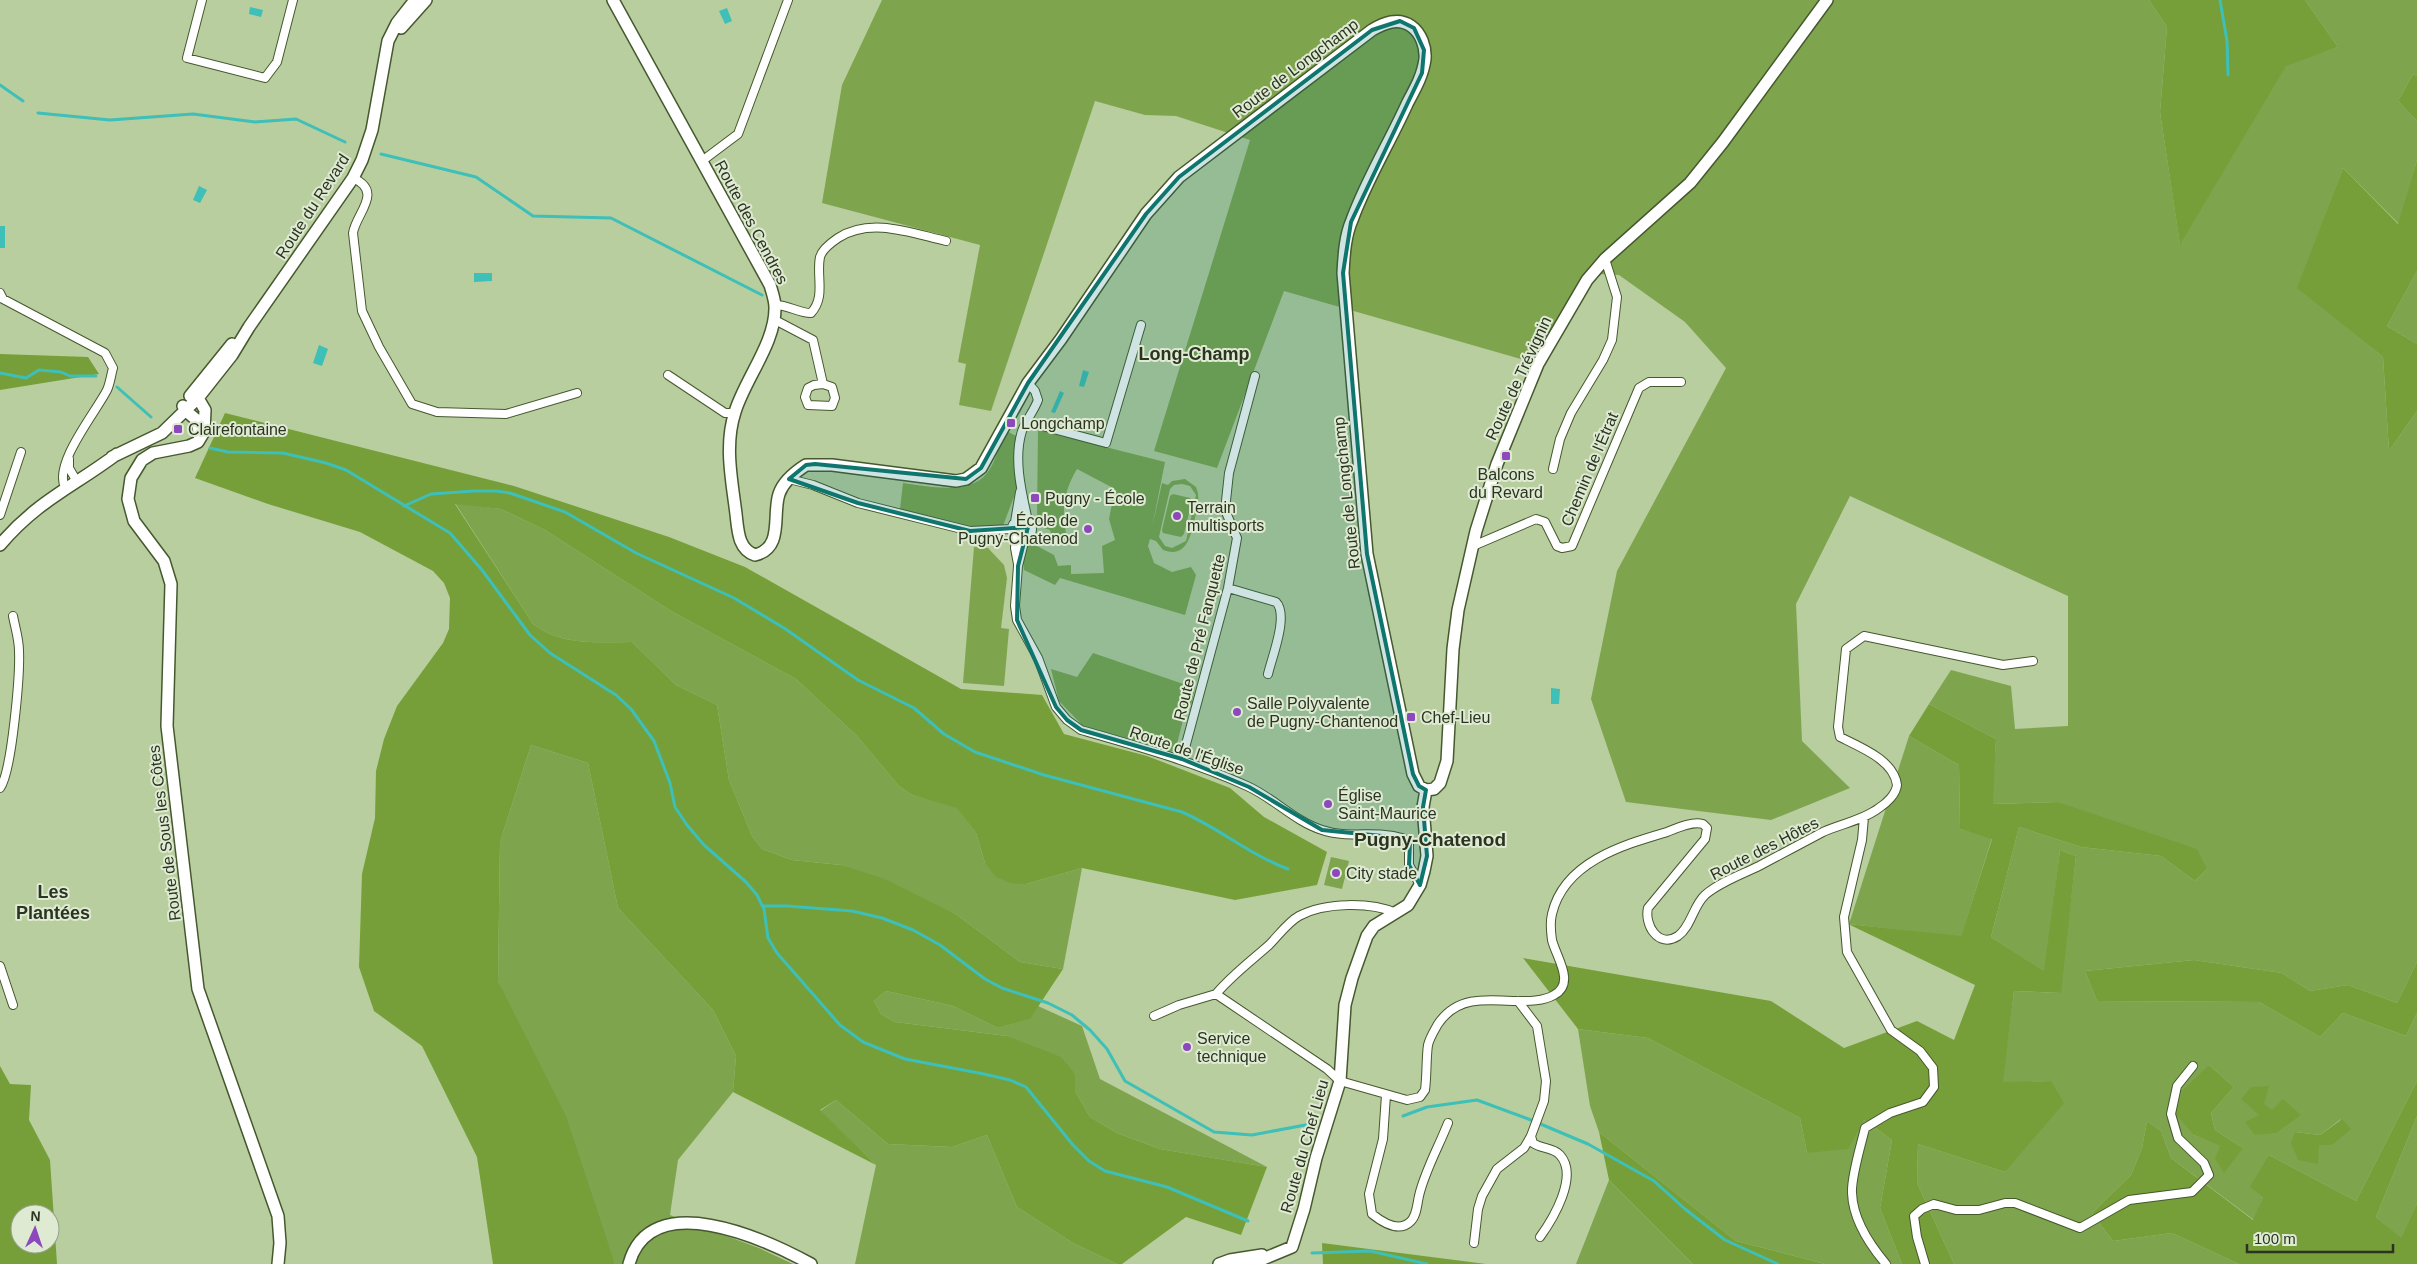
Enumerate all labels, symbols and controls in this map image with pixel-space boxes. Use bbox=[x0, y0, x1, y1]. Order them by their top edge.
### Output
street label: Route de Longchamp bbox=[1229, 16, 1362, 121]
street label: Route du Revard bbox=[272, 151, 352, 262]
street label: Route des Cendres bbox=[712, 157, 791, 287]
street label: Route de Trévignin bbox=[1482, 314, 1555, 443]
district label: Long-Champ bbox=[1139, 344, 1249, 364]
street label: Chemin de l'Étrat bbox=[1557, 409, 1621, 529]
place label: Longchamp bbox=[1021, 415, 1105, 432]
street label: Route de Longchamp bbox=[1330, 416, 1363, 570]
marker: Longchamp bbox=[1005, 417, 1017, 429]
place label: Clairefontaine bbox=[188, 421, 287, 438]
marker: Clairefontaine bbox=[172, 423, 184, 435]
marker: Balcons du Revard bbox=[1500, 450, 1512, 462]
place label: Balcons du Revard bbox=[1469, 466, 1543, 501]
place label: Pugny - École bbox=[1045, 489, 1145, 507]
marker: Pugny - École bbox=[1029, 492, 1041, 504]
place label: Terrain multisports bbox=[1187, 499, 1264, 534]
marker: Terrain multisports bbox=[1171, 510, 1183, 522]
place label: École de Pugny-Chatenod bbox=[958, 511, 1078, 547]
marker: École de Pugny-Chatenod bbox=[1082, 523, 1094, 535]
street label: Route de Pré Fanquette bbox=[1171, 552, 1228, 722]
place label: Salle Polyvalente de Pugny-Chantenod bbox=[1247, 695, 1398, 730]
marker: Salle Polyvalente de Pugny-Chantenod bbox=[1231, 706, 1243, 718]
place label: Chef-Lieu bbox=[1421, 709, 1490, 726]
marker: Chef-Lieu bbox=[1405, 711, 1417, 723]
street label: Route de l'Église bbox=[1128, 722, 1247, 778]
street label: Route de Sous les Côtes bbox=[145, 744, 184, 922]
place label: Église Saint-Maurice bbox=[1338, 786, 1437, 822]
marker: Église Saint-Maurice bbox=[1322, 798, 1334, 810]
street label: Route des Hôtes bbox=[1707, 814, 1821, 883]
district label: Pugny-Chatenod bbox=[1354, 829, 1506, 850]
place label: City stade bbox=[1346, 865, 1417, 882]
marker: City stade bbox=[1330, 867, 1342, 879]
district label: Les Plantées bbox=[16, 882, 90, 923]
place label: Service technique bbox=[1197, 1030, 1266, 1065]
marker: Service technique bbox=[1181, 1041, 1193, 1053]
street label: Route du Chef Lieu bbox=[1277, 1078, 1332, 1215]
north arrow bbox=[10, 1204, 60, 1254]
text: N bbox=[30, 1208, 41, 1224]
scale bar bbox=[2247, 1222, 2393, 1254]
text: 100 m bbox=[2254, 1230, 2296, 1247]

